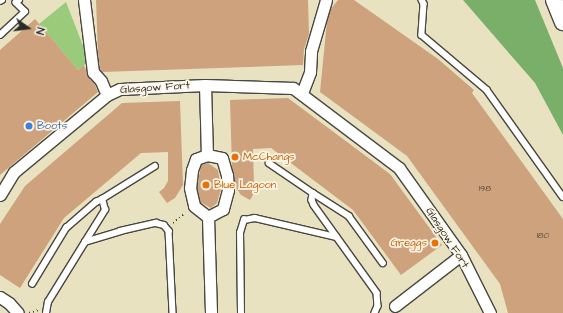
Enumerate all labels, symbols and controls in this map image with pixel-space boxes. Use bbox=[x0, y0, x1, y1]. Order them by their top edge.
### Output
north arrow bbox=[8, 8, 48, 48]
text: N bbox=[32, 26, 48, 36]
street label: Glasgow Fort bbox=[120, 79, 190, 97]
place label: Boots bbox=[37, 119, 67, 133]
marker: Boots bbox=[24, 121, 34, 131]
place label: McChangs bbox=[243, 150, 295, 164]
marker: McChangs bbox=[230, 152, 240, 162]
place label: Blue Lagoon bbox=[214, 178, 276, 192]
marker: Blue Lagoon bbox=[201, 180, 211, 190]
house number: 198 bbox=[479, 184, 491, 194]
street label: Glasgow Fort bbox=[422, 205, 472, 271]
house number: 180 bbox=[537, 231, 549, 241]
place label: Greggs bbox=[390, 236, 427, 250]
marker: Greggs bbox=[430, 238, 440, 248]

